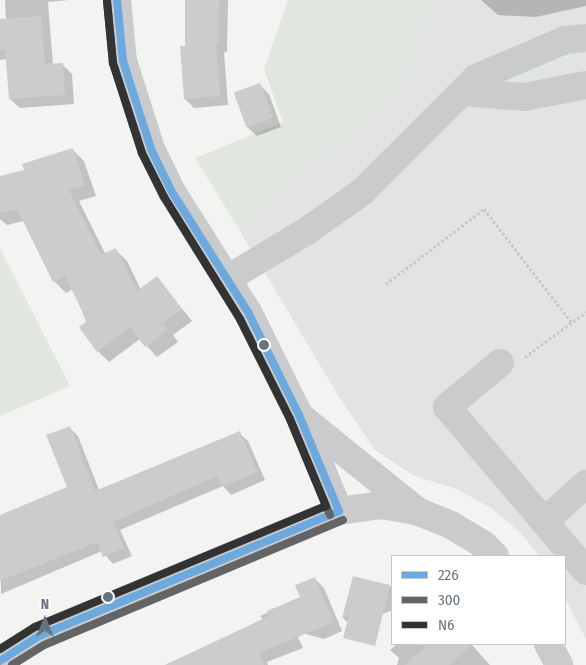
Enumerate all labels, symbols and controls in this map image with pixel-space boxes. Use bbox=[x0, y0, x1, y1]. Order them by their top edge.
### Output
unlabelled marker bbox=[259, 340, 269, 350]
legend bbox=[391, 555, 566, 645]
text: 226 bbox=[438, 566, 459, 584]
text: 300 bbox=[438, 591, 460, 609]
unlabelled marker bbox=[103, 592, 113, 602]
north arrow bbox=[20, 595, 70, 645]
text: N bbox=[41, 596, 49, 613]
text: N6 bbox=[438, 616, 455, 634]

